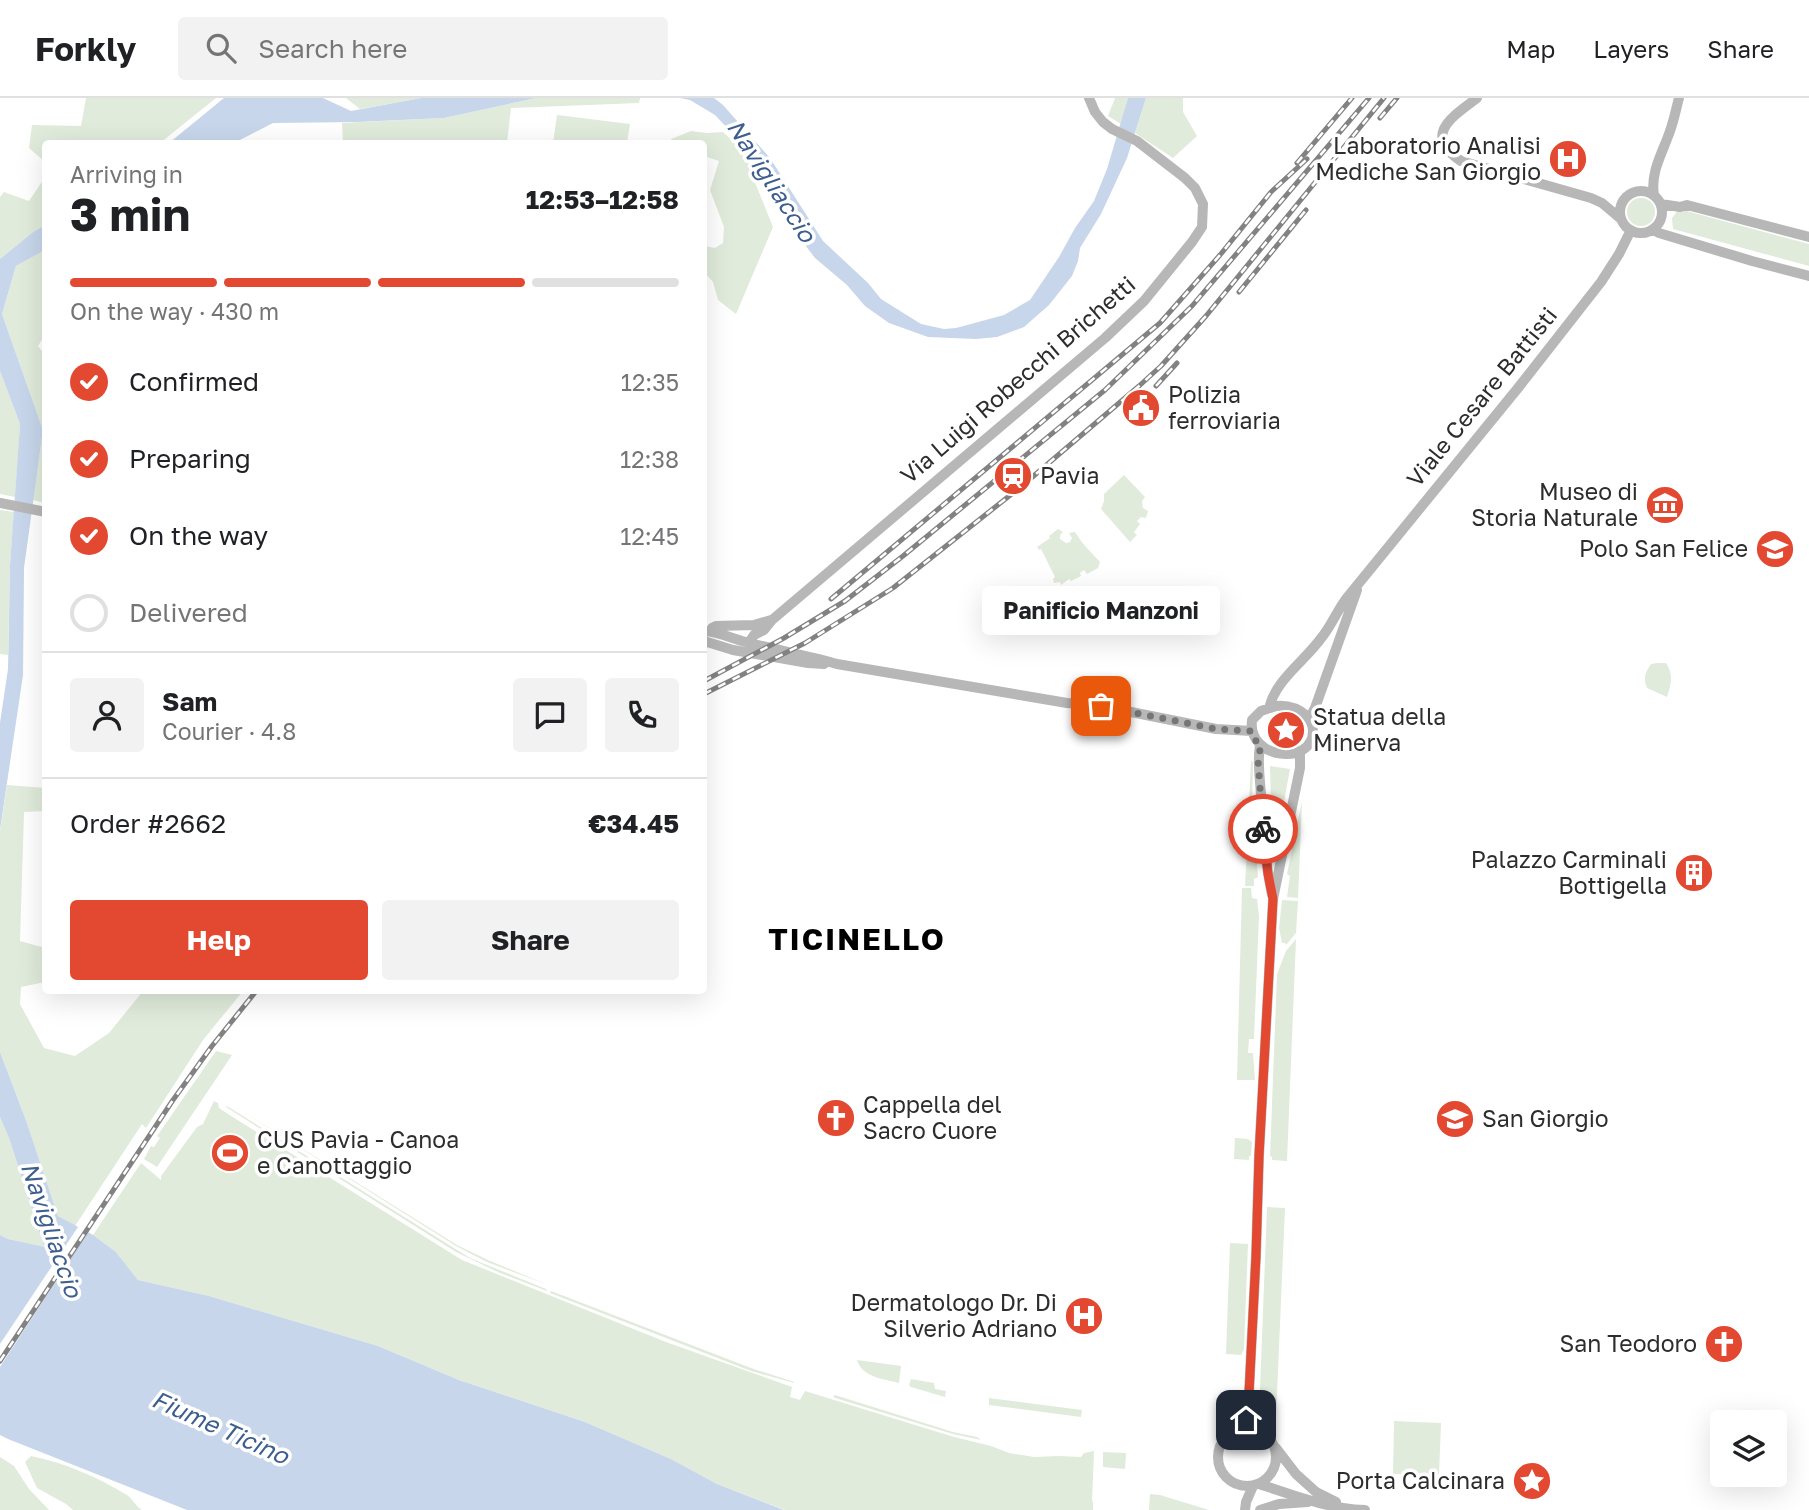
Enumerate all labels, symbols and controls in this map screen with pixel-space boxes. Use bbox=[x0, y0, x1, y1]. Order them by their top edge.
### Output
search box bbox=[178, 17, 668, 80]
text: Forkly bbox=[35, 29, 136, 68]
icon: search bbox=[202, 29, 240, 67]
text: Search here bbox=[258, 33, 407, 64]
text: Map bbox=[1506, 34, 1555, 63]
text: Layers bbox=[1593, 34, 1669, 63]
text: Share bbox=[1707, 34, 1774, 63]
water label: Navigliaccio bbox=[721, 113, 824, 249]
place label: Laboratorio Analisi Mediche San Giorgio bbox=[1315, 131, 1541, 185]
hospital icon: Laboratorio Analisi Mediche San Giorgio bbox=[1547, 138, 1589, 180]
text: Arriving in bbox=[70, 160, 183, 188]
text: 12:53–12:58 bbox=[526, 184, 679, 215]
text: 3 min bbox=[70, 186, 190, 241]
street label: Via Luigi Robecchi Brichetti bbox=[894, 270, 1140, 489]
text: On the way · 430 m bbox=[70, 297, 279, 325]
street label: Viale Cesare Battisti bbox=[1400, 301, 1562, 492]
icon: check bbox=[70, 363, 108, 401]
text: Confirmed bbox=[129, 366, 259, 397]
text: 12:35 bbox=[621, 368, 679, 396]
place label: Polizia ferroviaria bbox=[1168, 380, 1281, 434]
public building icon: Polizia ferroviaria bbox=[1120, 387, 1162, 429]
icon: check bbox=[70, 440, 108, 478]
text: Preparing bbox=[129, 443, 251, 474]
text: 12:38 bbox=[620, 445, 679, 473]
station icon: Pavia bbox=[992, 455, 1034, 497]
place label: Pavia bbox=[1040, 461, 1099, 489]
place label: Museo di Storia Naturale bbox=[1471, 477, 1638, 531]
museum icon: Museo di Storia Naturale bbox=[1644, 484, 1686, 526]
icon: check bbox=[70, 517, 108, 555]
text: On the way bbox=[129, 520, 268, 551]
text: 12:45 bbox=[620, 522, 679, 550]
school or university icon: Polo San Felice bbox=[1754, 528, 1796, 570]
place label: Polo San Felice bbox=[1579, 534, 1748, 562]
callout: Panificio Manzoni bbox=[982, 587, 1220, 636]
text: Panificio Manzoni bbox=[1003, 596, 1199, 624]
text: Delivered bbox=[129, 597, 248, 628]
pin bbox=[1071, 676, 1131, 736]
button: person bbox=[70, 678, 144, 752]
button: chat bbox=[513, 678, 587, 752]
button: phone bbox=[605, 678, 679, 752]
text: Sam bbox=[162, 686, 217, 717]
icon: bag bbox=[1082, 687, 1120, 725]
place label: Statua della Minerva bbox=[1313, 702, 1446, 756]
place icon: Statua della Minerva bbox=[1265, 709, 1307, 751]
text: Courier · 4.8 bbox=[162, 717, 296, 745]
courier bbox=[1228, 794, 1298, 864]
text: Order #2662 bbox=[70, 808, 226, 839]
text: €34.45 bbox=[588, 808, 679, 839]
icon: bike bbox=[1244, 810, 1282, 848]
place label: Palazzo Carminali Bottigella bbox=[1471, 845, 1667, 899]
building icon: Palazzo Carminali Bottigella bbox=[1673, 852, 1715, 894]
button: Help bbox=[70, 900, 368, 980]
button: Share bbox=[382, 900, 679, 980]
district label: TICINELLO bbox=[768, 921, 946, 957]
place label: Cappella del Sacro Cuore bbox=[863, 1090, 1002, 1144]
church icon: Cappella del Sacro Cuore bbox=[815, 1097, 857, 1139]
school or university icon: San Giorgio bbox=[1434, 1098, 1476, 1140]
place label: San Giorgio bbox=[1482, 1104, 1609, 1132]
place label: CUS Pavia - Canoa e Canottaggio bbox=[257, 1125, 459, 1179]
sports icon: CUS Pavia - Canoa e Canottaggio bbox=[209, 1132, 251, 1174]
water label: Navigliaccio bbox=[15, 1158, 90, 1303]
place label: Dermatologo Dr. Di Silverio Adriano bbox=[851, 1288, 1057, 1342]
hospital icon: Dermatologo Dr. Di Silverio Adriano bbox=[1063, 1295, 1105, 1337]
church icon: San Teodoro bbox=[1703, 1323, 1745, 1365]
place label: San Teodoro bbox=[1560, 1329, 1697, 1357]
water label: Fiume Ticino bbox=[148, 1384, 295, 1470]
pin bbox=[1216, 1390, 1276, 1450]
icon: home bbox=[1227, 1401, 1265, 1439]
map controls bbox=[1710, 1410, 1787, 1487]
button: layers bbox=[1710, 1410, 1787, 1487]
place icon: Porta Calcinara bbox=[1511, 1460, 1553, 1502]
place label: Porta Calcinara bbox=[1336, 1466, 1505, 1494]

